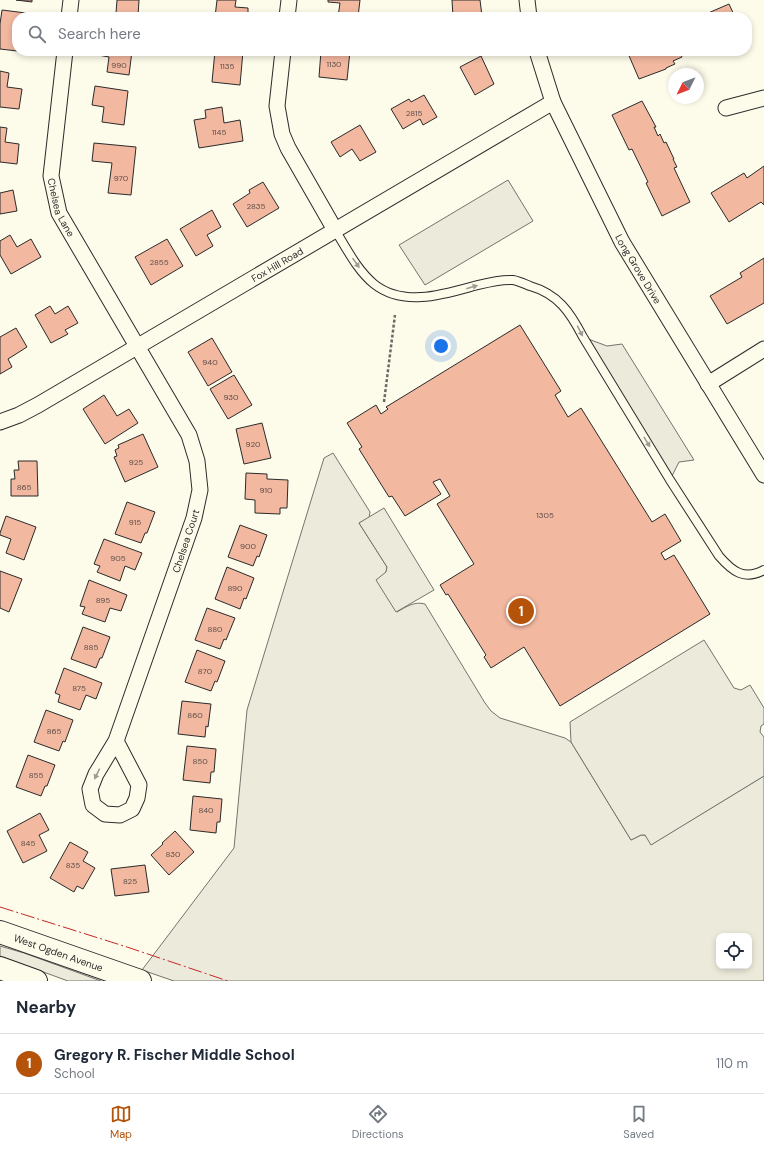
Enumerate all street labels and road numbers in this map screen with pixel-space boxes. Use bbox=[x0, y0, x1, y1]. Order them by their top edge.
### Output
street label: Chelsea Lane bbox=[45, 177, 78, 239]
street label: Long Grove Drive bbox=[613, 232, 665, 306]
street label: Fox Hill Road bbox=[249, 244, 305, 285]
street label: Chelsea Court bbox=[170, 507, 202, 574]
street label: West Ogden Avenue bbox=[12, 931, 105, 974]

